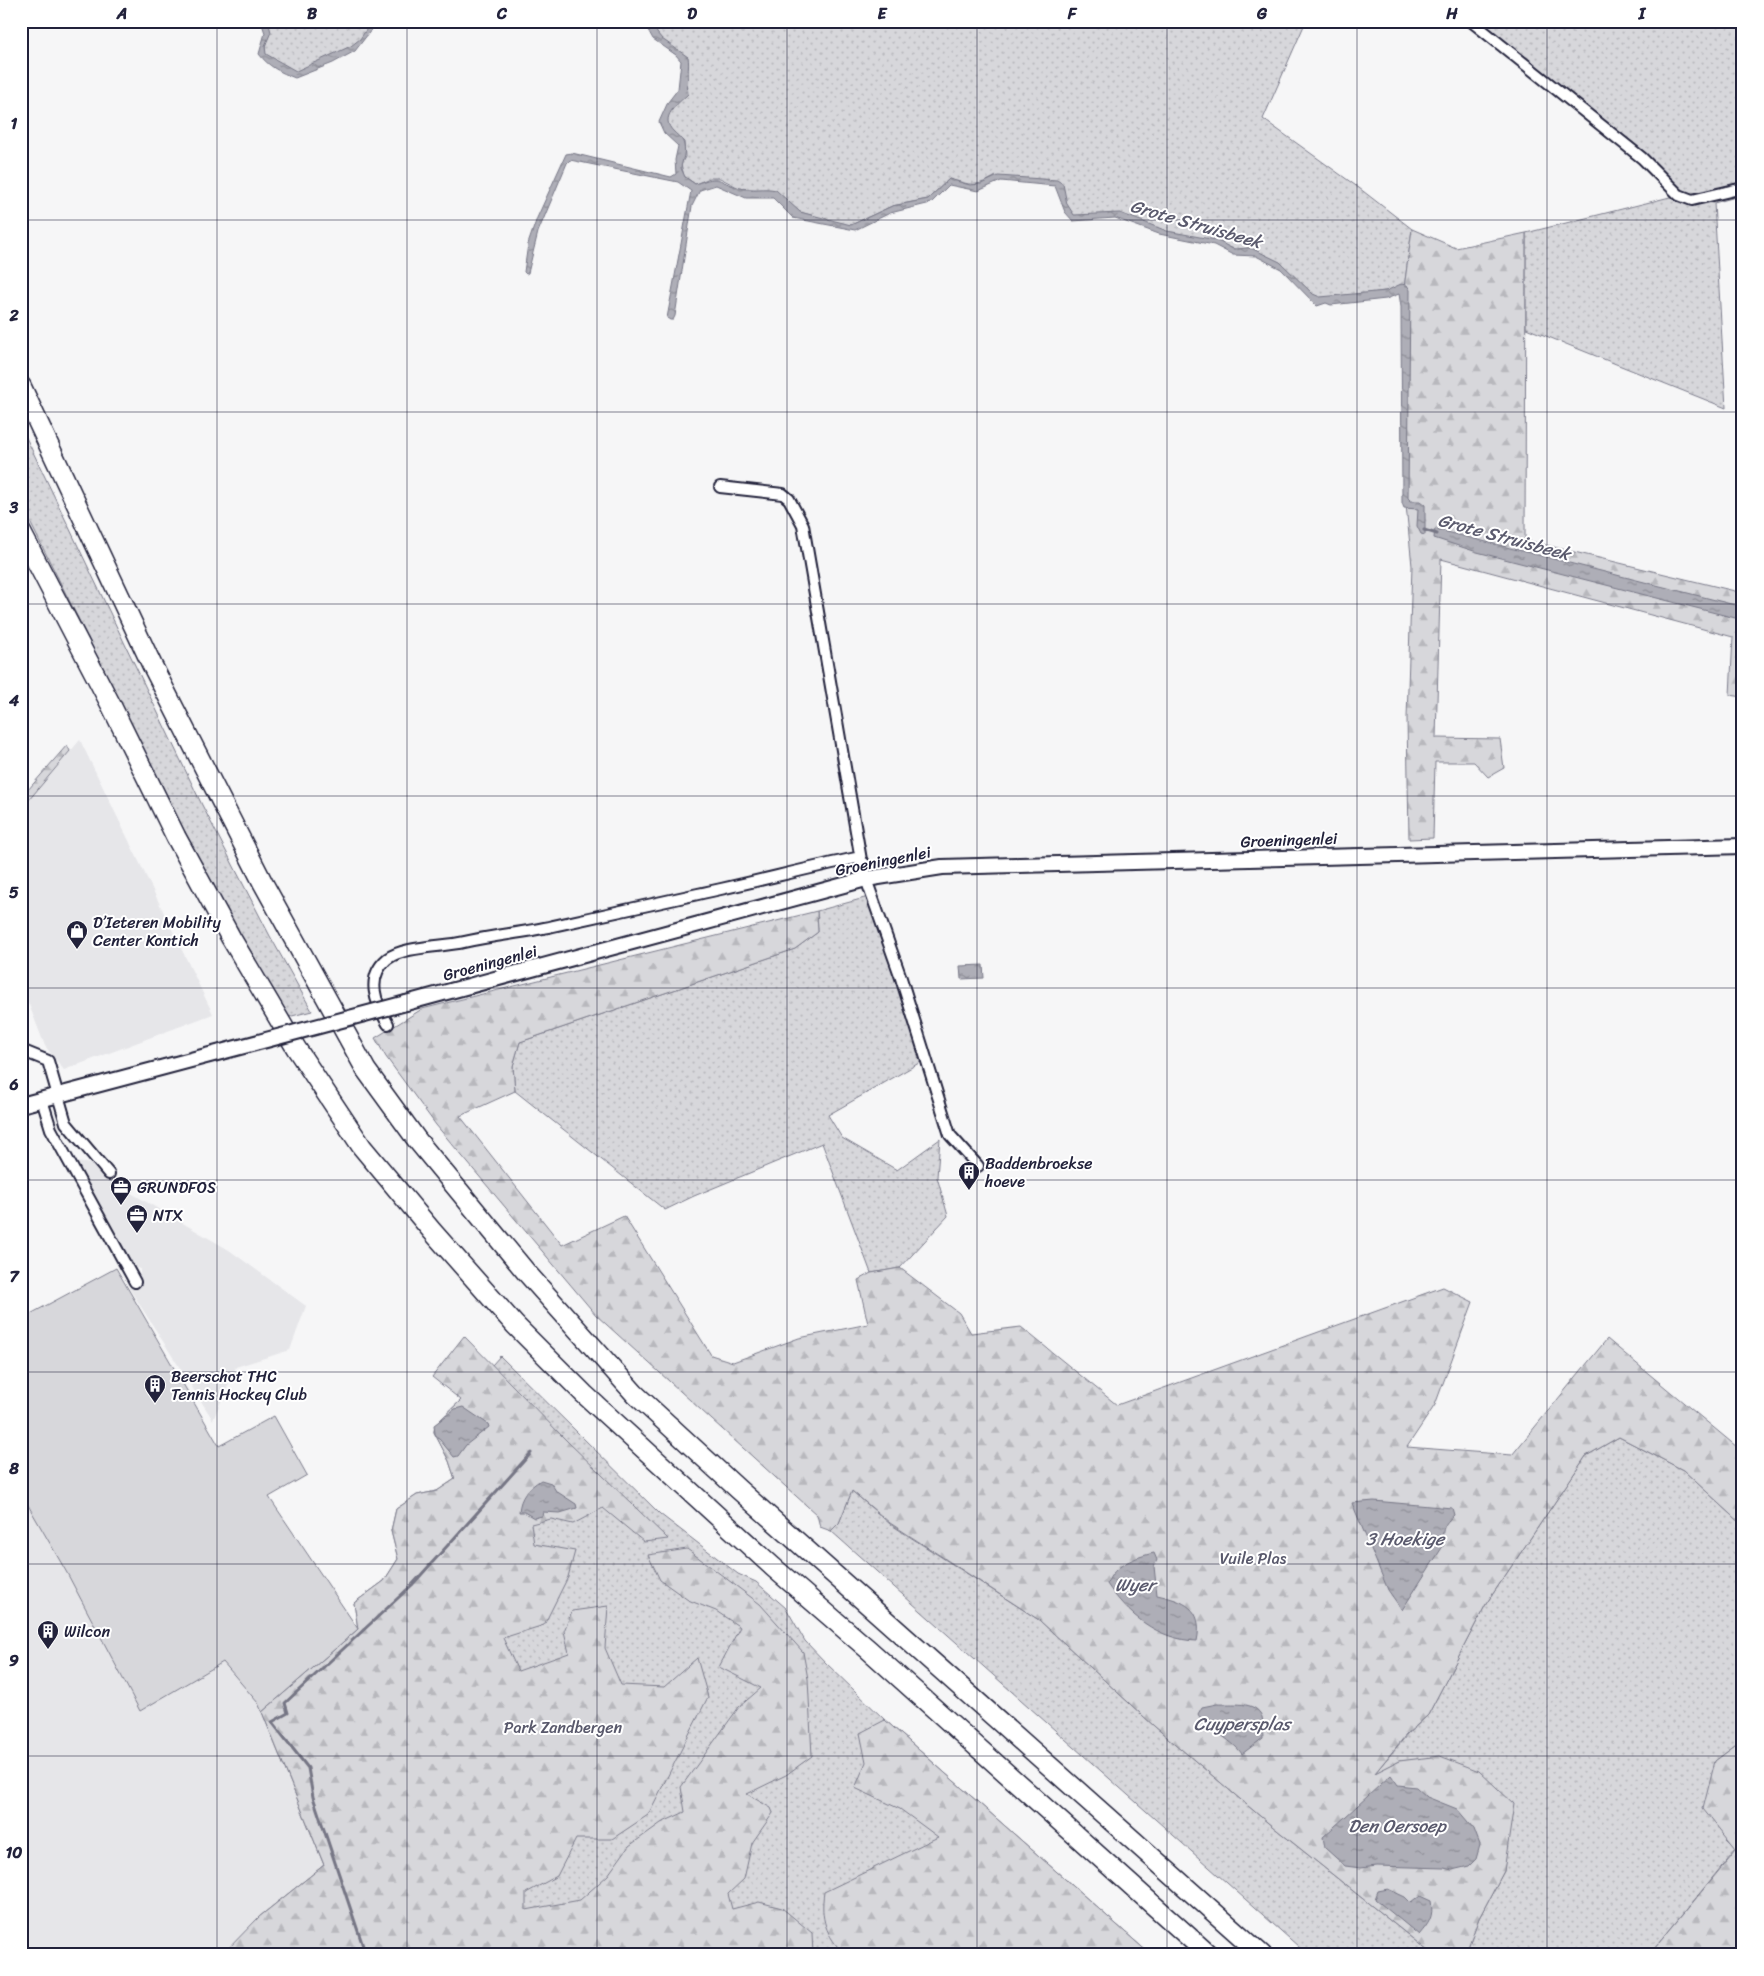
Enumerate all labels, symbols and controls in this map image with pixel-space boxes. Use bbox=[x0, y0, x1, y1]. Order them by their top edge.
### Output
text: A bbox=[116, 0, 127, 28]
text: B bbox=[307, 0, 318, 28]
text: C bbox=[496, 0, 508, 28]
text: D bbox=[687, 0, 697, 28]
text: E bbox=[878, 0, 888, 28]
text: F bbox=[1067, 0, 1078, 28]
text: G bbox=[1256, 0, 1268, 28]
text: H bbox=[1445, 0, 1458, 28]
text: I bbox=[1638, 0, 1647, 28]
text: 1 bbox=[11, 109, 18, 138]
water label: Grote Struisbeek bbox=[1126, 190, 1268, 259]
text: 2 bbox=[8, 301, 19, 330]
text: 3 bbox=[9, 493, 19, 522]
water label: Grote Struisbeek bbox=[1434, 504, 1576, 571]
text: 4 bbox=[8, 686, 19, 715]
street label: Groeningenlei bbox=[1240, 824, 1338, 856]
street label: Groeningenlei bbox=[833, 837, 934, 884]
text: 5 bbox=[9, 878, 19, 907]
place label: D’Ieteren Mobility Center Kontich bbox=[93, 908, 222, 955]
shop icon: D’Ieteren Mobility Center Kontich bbox=[65, 919, 89, 950]
street label: Groeningenlei bbox=[440, 936, 541, 990]
text: 6 bbox=[8, 1070, 19, 1099]
place label: Baddenbroekse hoeve bbox=[984, 1149, 1092, 1196]
building icon: Baddenbroekse hoeve bbox=[957, 1160, 981, 1191]
place label: GRUNDFOS bbox=[137, 1173, 216, 1202]
office icon: GRUNDFOS bbox=[109, 1175, 133, 1206]
place label: NTX bbox=[153, 1201, 184, 1230]
office icon: NTX bbox=[125, 1203, 149, 1234]
text: 7 bbox=[9, 1262, 20, 1291]
place label: Beerschot THC Tennis Hockey Club bbox=[171, 1362, 307, 1409]
building icon: Beerschot THC Tennis Hockey Club bbox=[143, 1373, 167, 1404]
text: 8 bbox=[8, 1454, 19, 1483]
water label: 3 Hoekige bbox=[1366, 1523, 1446, 1555]
park label: Vuile Plas bbox=[1220, 1544, 1287, 1573]
water label: Wyer bbox=[1115, 1569, 1159, 1601]
place label: Wilcon bbox=[64, 1617, 110, 1646]
building icon: Wilcon bbox=[36, 1619, 60, 1650]
text: 9 bbox=[9, 1646, 19, 1675]
water label: Cuypersplas bbox=[1194, 1708, 1293, 1740]
park label: Park Zandbergen bbox=[504, 1713, 623, 1742]
water label: Den Oersoep bbox=[1348, 1810, 1447, 1842]
text: 10 bbox=[6, 1838, 22, 1867]

